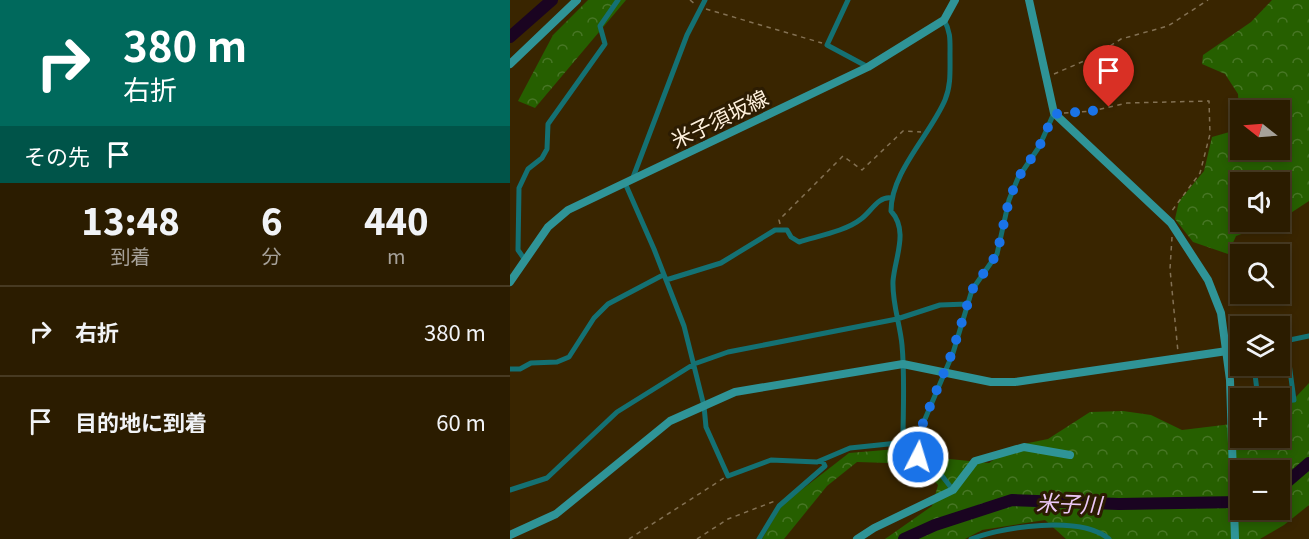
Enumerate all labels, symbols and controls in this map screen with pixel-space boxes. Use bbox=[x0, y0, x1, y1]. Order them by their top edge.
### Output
text: 380 m bbox=[123, 13, 247, 74]
icon: right bbox=[24, 24, 102, 102]
pin bbox=[1083, 45, 1134, 107]
icon: arrive bbox=[1092, 54, 1125, 87]
text: 右折 bbox=[123, 69, 177, 108]
street label: 米子須坂線 bbox=[665, 82, 773, 154]
north arrow bbox=[1230, 100, 1290, 160]
map controls bbox=[1230, 100, 1290, 520]
icon: arrive bbox=[102, 138, 135, 171]
text: その先 bbox=[24, 139, 90, 171]
button: sound bbox=[1230, 172, 1290, 232]
text: 13:48 bbox=[81, 193, 180, 245]
text: 6 bbox=[261, 193, 283, 245]
text: 440 bbox=[364, 193, 429, 245]
text: 到着 bbox=[111, 241, 151, 270]
text: 分 bbox=[262, 241, 282, 270]
text: m bbox=[387, 241, 406, 270]
button: search bbox=[1230, 244, 1290, 304]
icon: right bbox=[24, 315, 57, 348]
text: 右折 bbox=[75, 315, 119, 347]
text: 380 m bbox=[424, 315, 486, 347]
button: layers bbox=[1230, 316, 1290, 376]
button: + bbox=[1230, 388, 1290, 448]
icon: arrive bbox=[24, 405, 57, 438]
text: 目的地に到着 bbox=[75, 405, 207, 437]
text: 60 m bbox=[436, 405, 486, 437]
position arrow bbox=[886, 425, 950, 489]
button: − bbox=[1230, 460, 1290, 520]
water label: 米子川 bbox=[1035, 485, 1105, 519]

